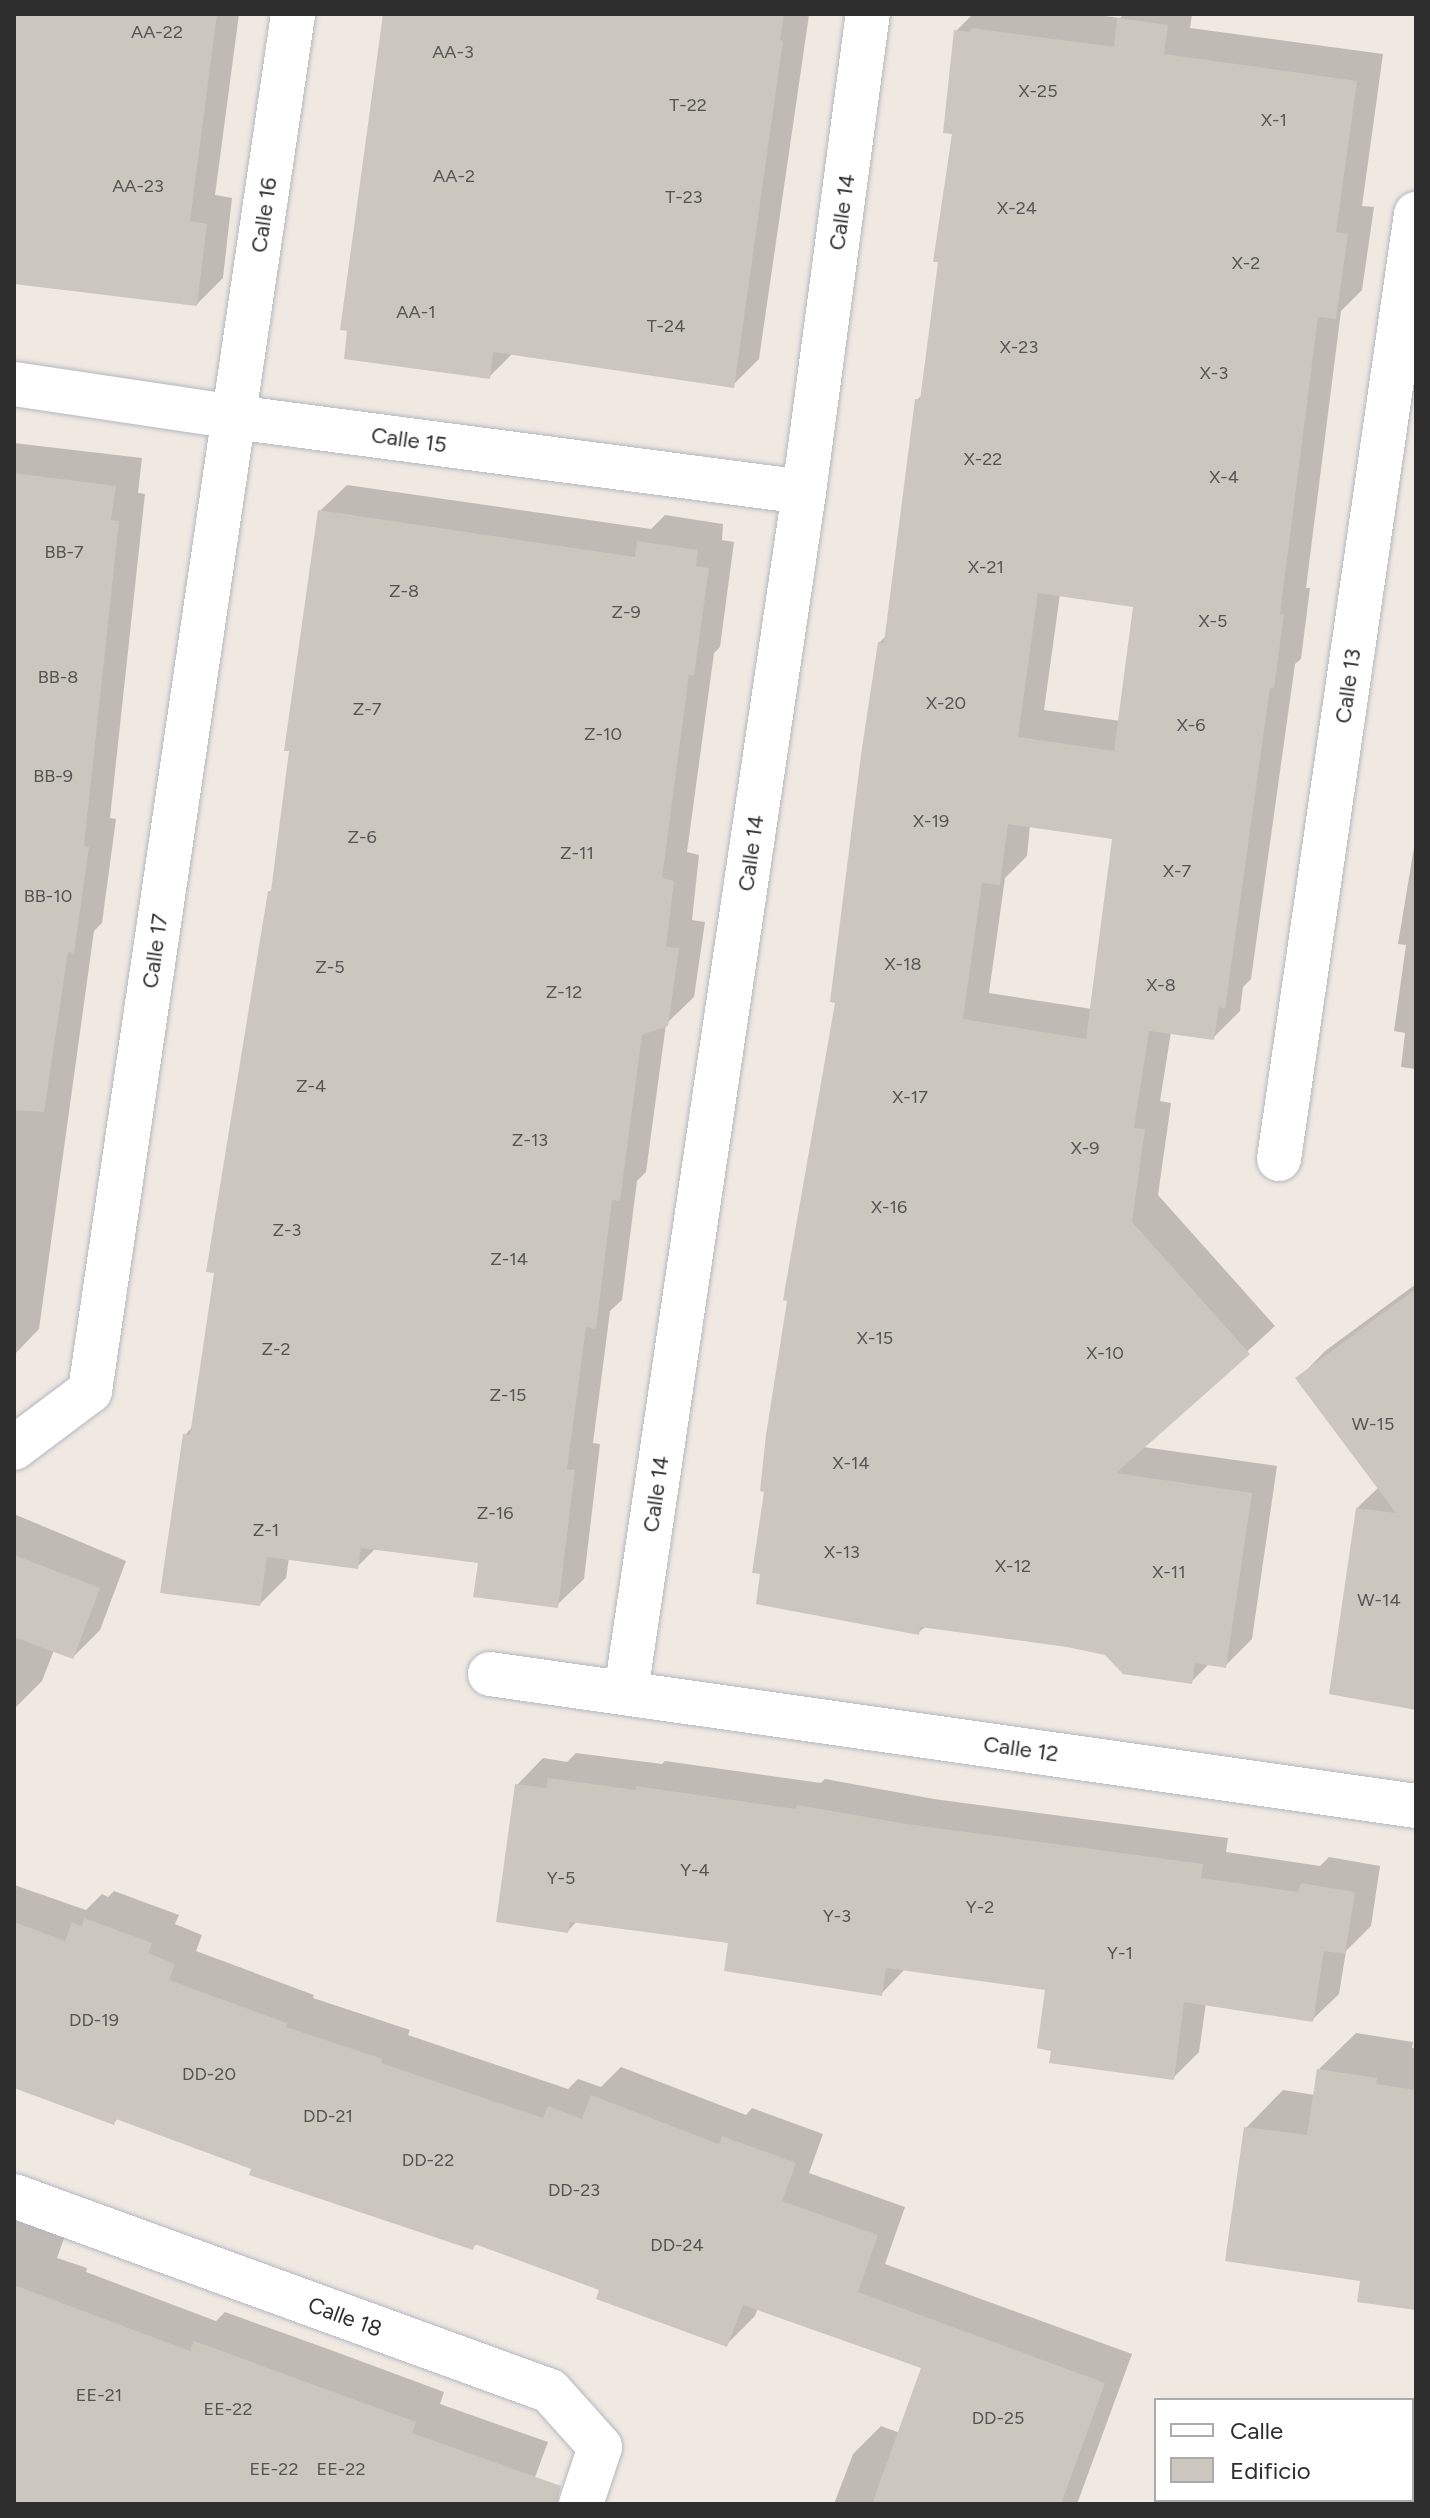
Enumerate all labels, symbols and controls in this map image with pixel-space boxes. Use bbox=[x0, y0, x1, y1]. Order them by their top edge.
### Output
house number: AA-22 bbox=[131, 21, 183, 43]
house number: AA-3 bbox=[432, 41, 474, 63]
house number: X-25 bbox=[1019, 80, 1057, 102]
house number: T-22 bbox=[669, 94, 707, 116]
house number: X-1 bbox=[1261, 109, 1287, 131]
house number: AA-2 bbox=[433, 165, 475, 187]
street label: Calle 14 bbox=[824, 172, 860, 252]
house number: AA-23 bbox=[112, 175, 164, 197]
street label: Calle 16 bbox=[246, 176, 282, 254]
house number: T-23 bbox=[665, 186, 703, 208]
house number: X-24 bbox=[997, 197, 1037, 219]
house number: X-2 bbox=[1232, 252, 1260, 274]
house number: AA-1 bbox=[396, 301, 436, 323]
house number: T-24 bbox=[647, 315, 685, 337]
house number: X-23 bbox=[1000, 336, 1038, 358]
house number: X-3 bbox=[1200, 362, 1228, 384]
street label: Calle 15 bbox=[370, 422, 448, 458]
house number: X-22 bbox=[964, 448, 1002, 470]
house number: X-4 bbox=[1209, 466, 1239, 488]
house number: BB-7 bbox=[44, 541, 84, 563]
house number: X-21 bbox=[968, 556, 1004, 578]
house number: Z-8 bbox=[389, 580, 419, 602]
house number: Z-9 bbox=[611, 601, 641, 623]
house number: X-5 bbox=[1199, 610, 1227, 632]
street label: Calle 13 bbox=[1330, 647, 1366, 725]
house number: BB-8 bbox=[38, 666, 78, 688]
house number: X-20 bbox=[926, 692, 966, 714]
house number: Z-7 bbox=[353, 698, 381, 720]
house number: X-6 bbox=[1177, 714, 1205, 736]
house number: Z-10 bbox=[584, 723, 622, 745]
house number: BB-9 bbox=[33, 765, 73, 787]
house number: X-19 bbox=[913, 810, 949, 832]
street label: Calle 14 bbox=[733, 813, 769, 893]
house number: Z-6 bbox=[347, 826, 377, 848]
house number: Z-11 bbox=[560, 842, 594, 864]
house number: X-7 bbox=[1163, 860, 1191, 882]
house number: BB-10 bbox=[24, 885, 72, 907]
street label: Calle 17 bbox=[137, 912, 173, 990]
house number: X-18 bbox=[884, 953, 922, 975]
house number: Z-5 bbox=[315, 956, 345, 978]
house number: X-8 bbox=[1146, 974, 1176, 996]
house number: Z-12 bbox=[546, 981, 582, 1003]
house number: Z-4 bbox=[296, 1075, 326, 1097]
house number: X-17 bbox=[892, 1086, 928, 1108]
house number: Z-13 bbox=[512, 1129, 548, 1151]
house number: X-9 bbox=[1071, 1137, 1099, 1159]
house number: X-16 bbox=[871, 1196, 907, 1218]
house number: Z-3 bbox=[273, 1219, 301, 1241]
house number: Z-14 bbox=[490, 1248, 528, 1270]
house number: X-15 bbox=[857, 1327, 893, 1349]
house number: Z-2 bbox=[261, 1338, 291, 1360]
house number: X-10 bbox=[1086, 1342, 1124, 1364]
house number: Z-15 bbox=[490, 1384, 526, 1406]
house number: W-15 bbox=[1352, 1413, 1394, 1435]
house number: X-14 bbox=[832, 1452, 870, 1474]
street label: Calle 14 bbox=[638, 1454, 674, 1534]
house number: Z-16 bbox=[477, 1502, 513, 1524]
house number: Z-1 bbox=[253, 1519, 279, 1541]
house number: X-13 bbox=[824, 1541, 860, 1563]
house number: X-12 bbox=[995, 1555, 1031, 1577]
house number: X-11 bbox=[1152, 1561, 1186, 1583]
house number: W-14 bbox=[1357, 1589, 1401, 1611]
street label: Calle 12 bbox=[982, 1731, 1060, 1767]
house number: Y-4 bbox=[680, 1859, 710, 1881]
house number: Y-5 bbox=[547, 1867, 575, 1889]
house number: Y-2 bbox=[966, 1896, 994, 1918]
house number: Y-3 bbox=[823, 1905, 851, 1927]
house number: Y-1 bbox=[1107, 1942, 1133, 1964]
house number: DD-19 bbox=[69, 2009, 119, 2031]
house number: DD-20 bbox=[182, 2063, 236, 2085]
house number: DD-21 bbox=[303, 2105, 353, 2127]
house number: DD-22 bbox=[402, 2149, 454, 2171]
house number: DD-23 bbox=[548, 2179, 600, 2201]
house number: DD-24 bbox=[650, 2234, 704, 2256]
street label: Calle 18 bbox=[304, 2291, 386, 2343]
house number: EE-21 bbox=[76, 2384, 122, 2406]
house number: EE-22 bbox=[204, 2398, 252, 2420]
legend bbox=[1154, 2398, 1414, 2502]
house number: DD-25 bbox=[972, 2407, 1024, 2429]
text: Calle bbox=[1230, 2416, 1283, 2445]
text: Edificio bbox=[1230, 2456, 1311, 2485]
house number: EE-22 bbox=[250, 2458, 298, 2480]
house number: EE-22 bbox=[317, 2458, 365, 2480]

